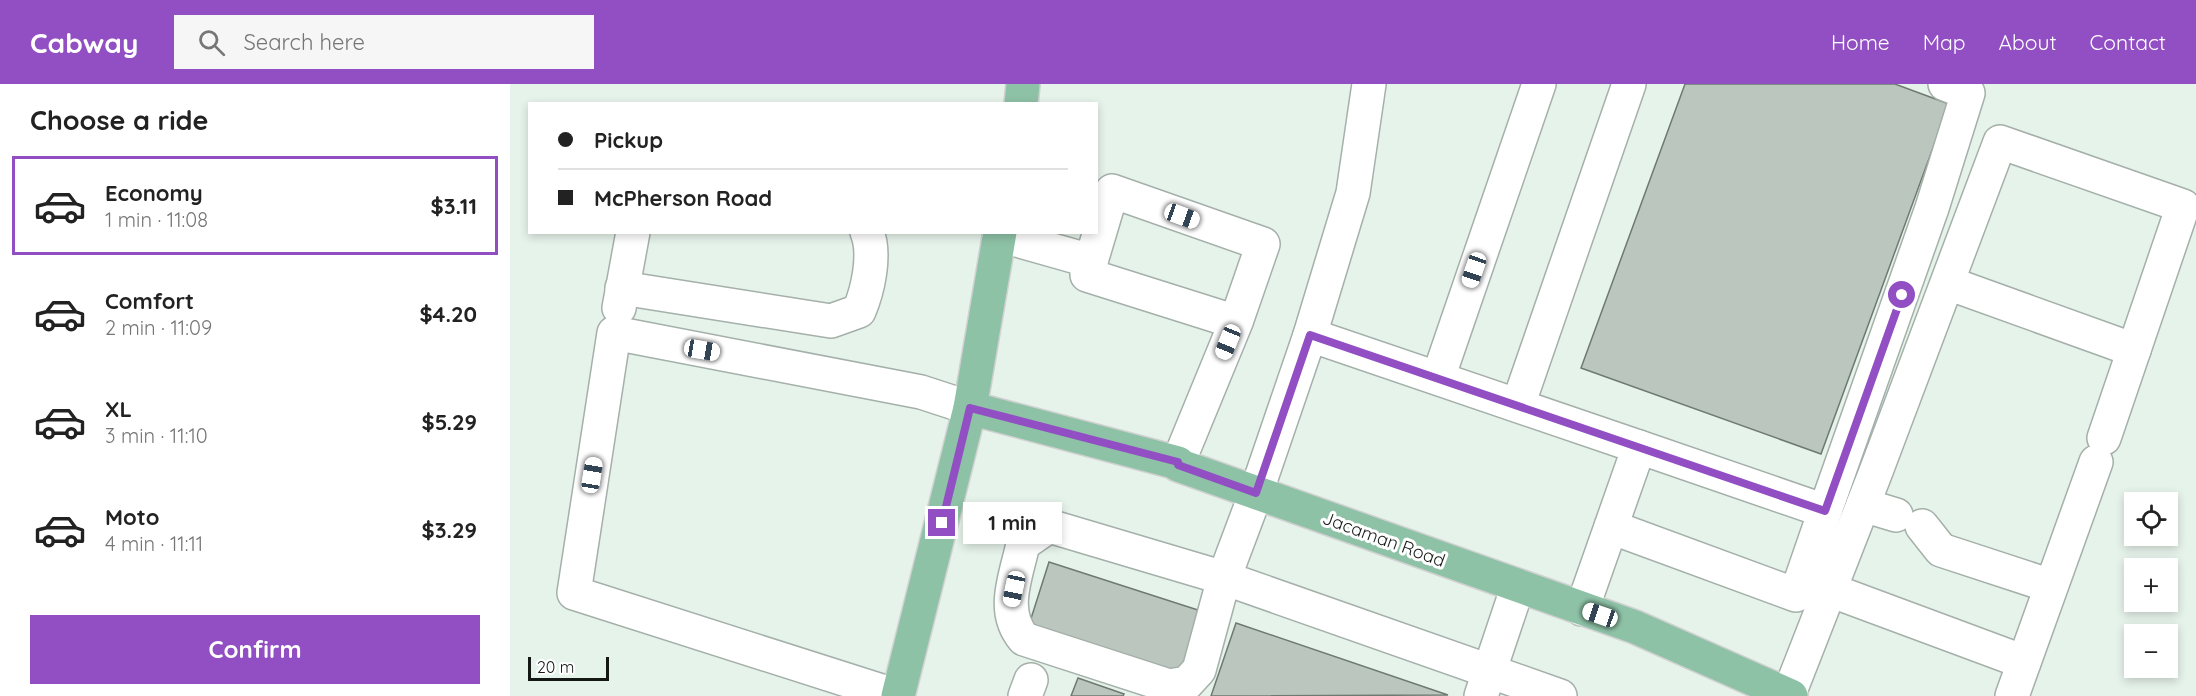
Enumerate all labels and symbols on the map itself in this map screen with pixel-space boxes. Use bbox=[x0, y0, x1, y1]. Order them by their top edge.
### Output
car bbox=[1162, 201, 1202, 231]
car bbox=[1460, 250, 1488, 290]
route start bbox=[1888, 281, 1915, 308]
car bbox=[1213, 322, 1243, 362]
car bbox=[683, 338, 721, 362]
car bbox=[580, 456, 604, 494]
callout: 1 min bbox=[963, 502, 1062, 544]
street label: Jacaman Road bbox=[1320, 506, 1448, 572]
route end bbox=[928, 509, 955, 536]
car bbox=[1001, 570, 1027, 608]
car bbox=[1580, 601, 1620, 629]
scale bar bbox=[528, 654, 609, 682]

